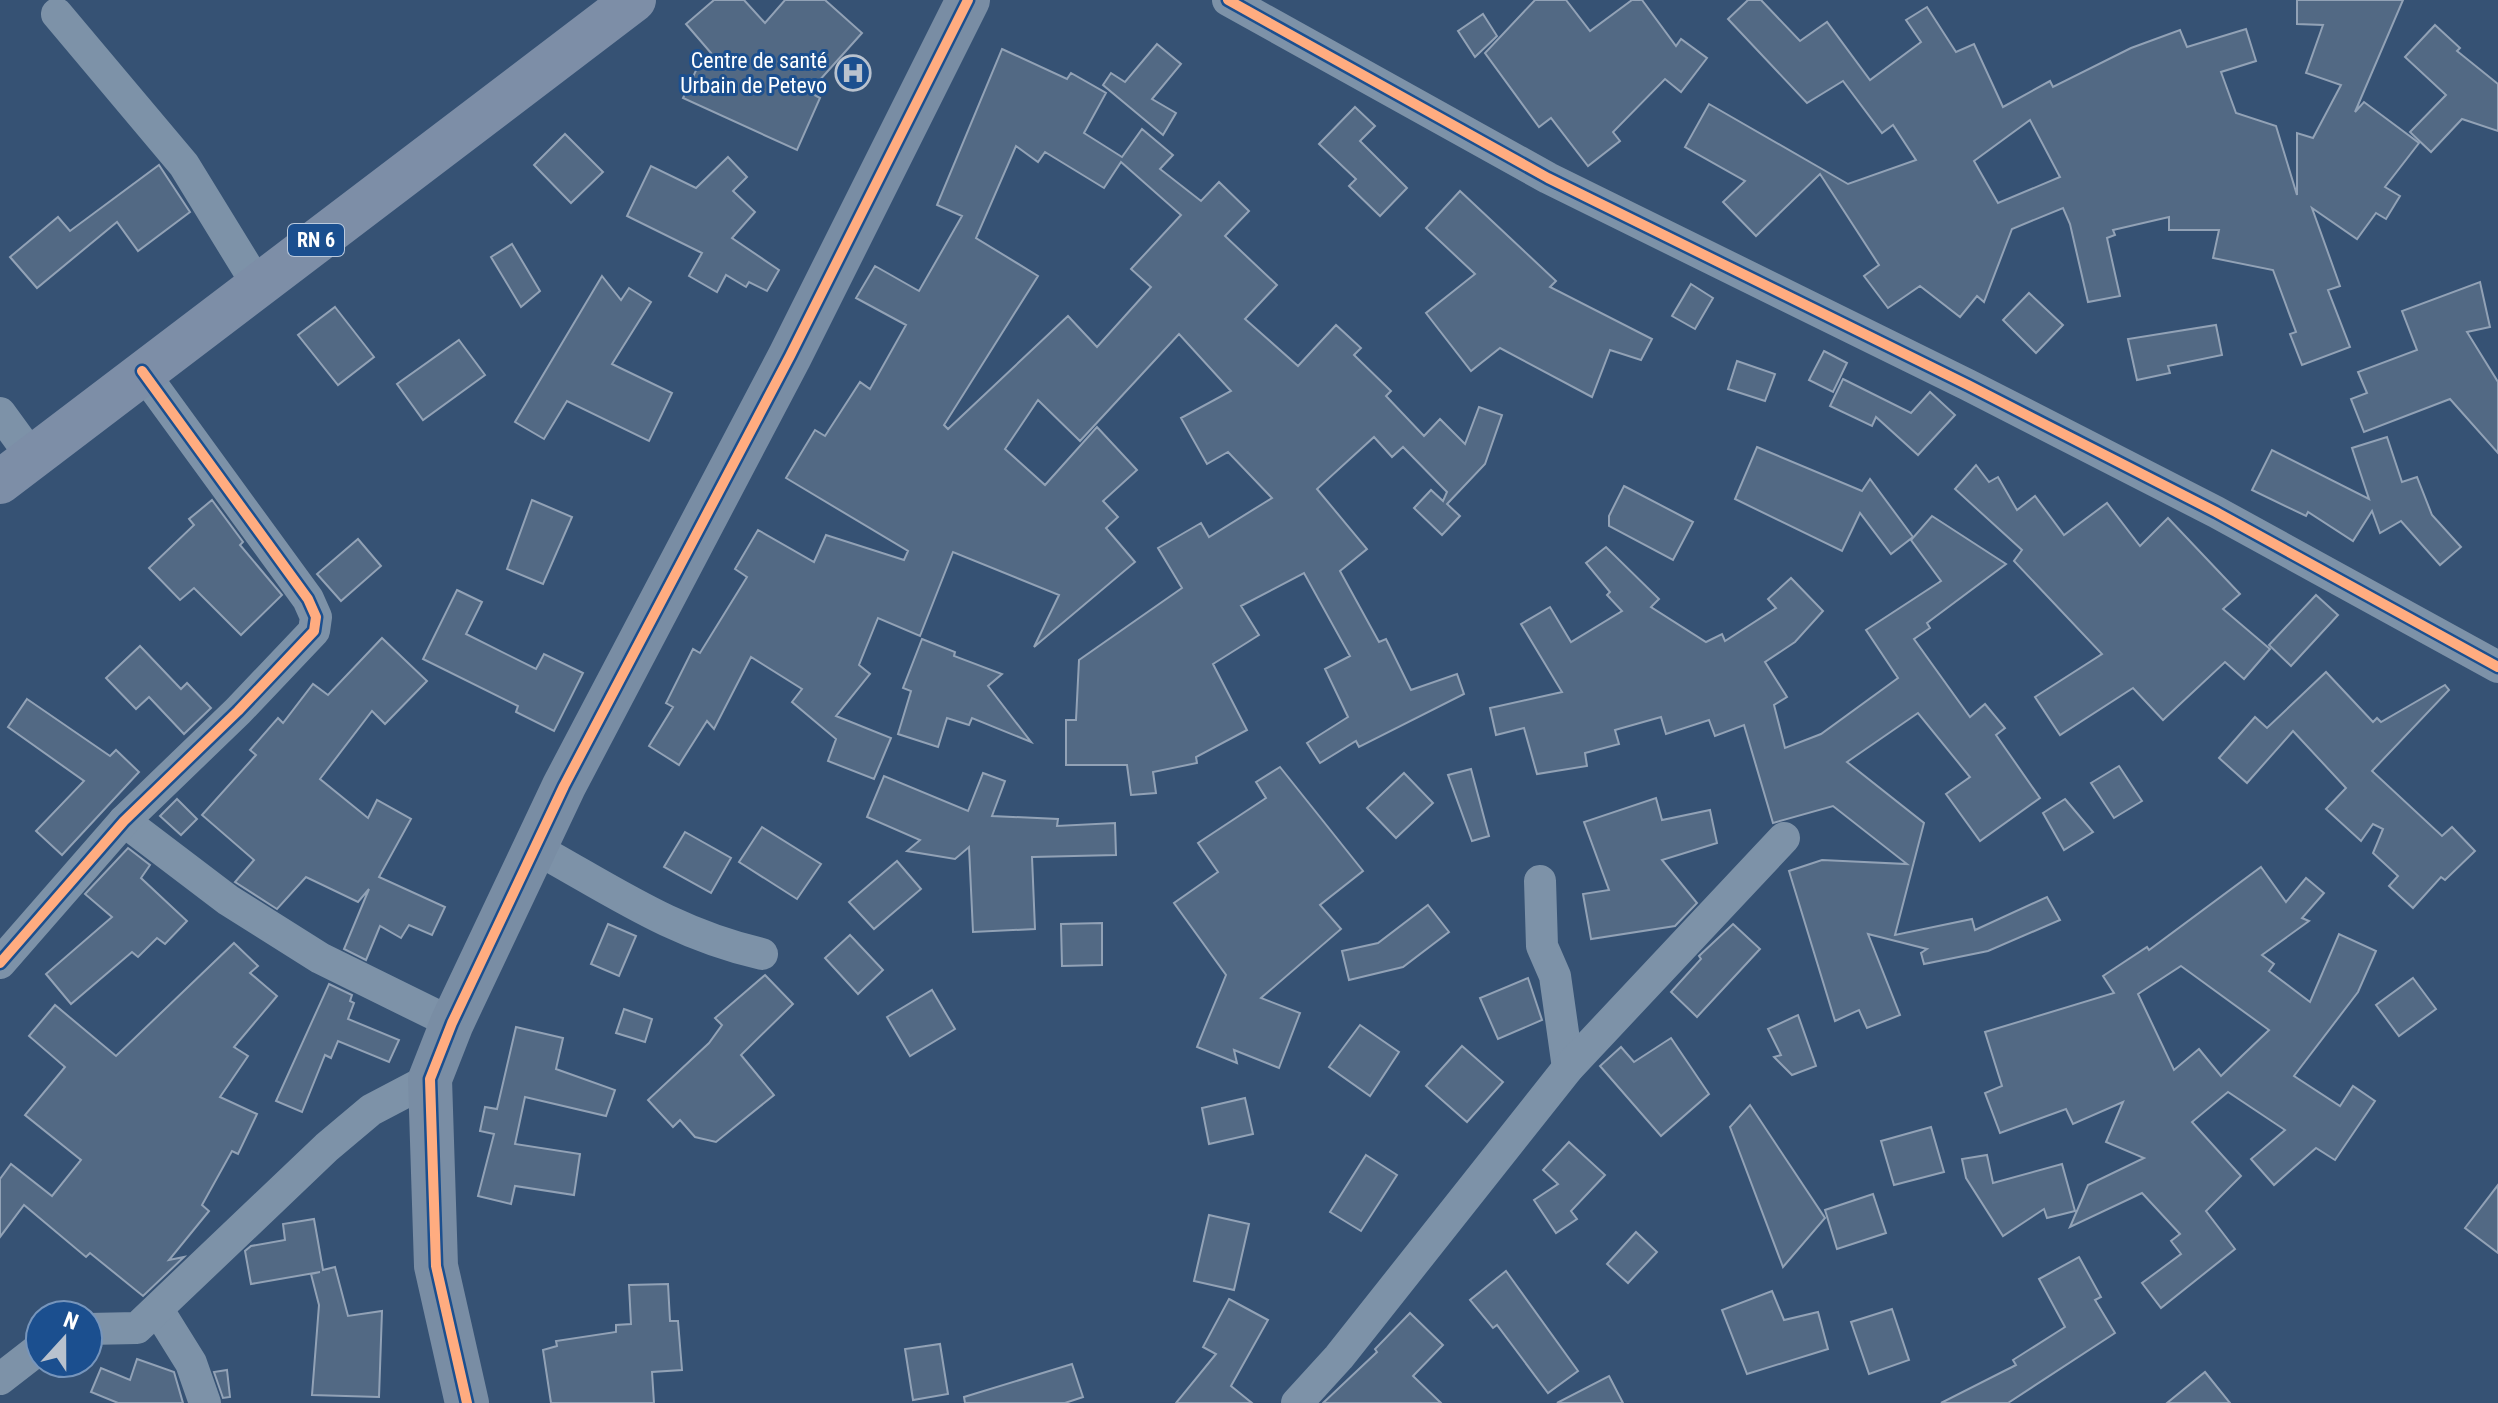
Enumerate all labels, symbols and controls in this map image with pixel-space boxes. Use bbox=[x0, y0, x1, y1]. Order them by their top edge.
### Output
place label: Centre de santé Urbain de Petevo bbox=[680, 48, 827, 98]
hospital icon: Centre de santé Urbain de Petevo bbox=[834, 54, 872, 92]
road number: RN 6 bbox=[288, 224, 344, 256]
north arrow bbox=[24, 1299, 104, 1379]
text: N bbox=[60, 1307, 82, 1335]

